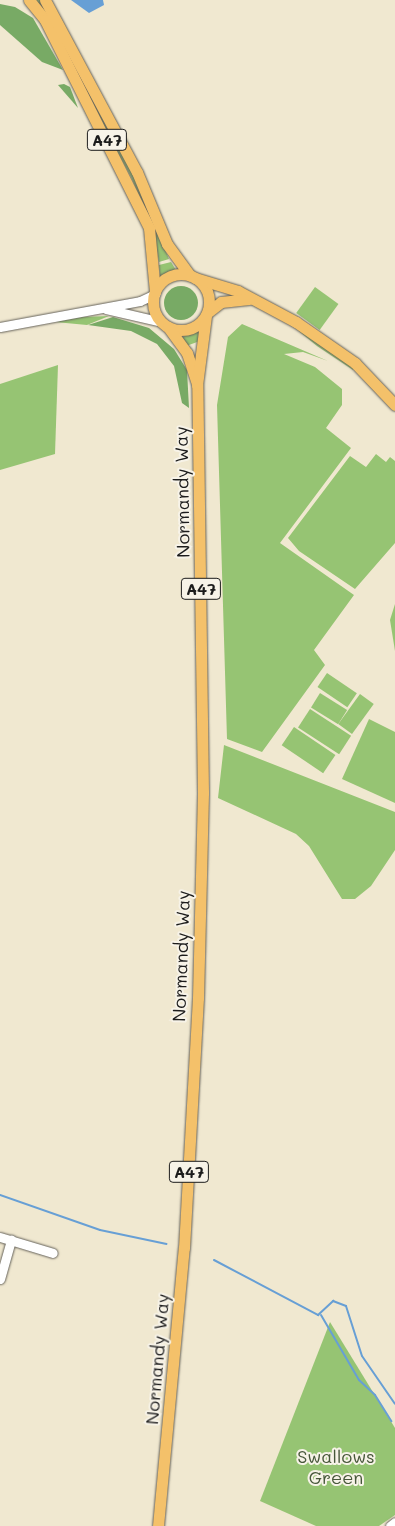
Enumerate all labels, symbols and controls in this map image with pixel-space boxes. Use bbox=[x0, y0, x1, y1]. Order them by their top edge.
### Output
road number: A47 bbox=[86, 126, 128, 154]
street label: Normandy Way bbox=[170, 426, 194, 558]
road number: A47 bbox=[180, 576, 222, 602]
street label: Normandy Way bbox=[168, 890, 194, 1022]
road number: A47 bbox=[168, 1158, 210, 1186]
street label: Normandy Way bbox=[141, 1293, 173, 1425]
park label: Swallows Green bbox=[297, 1446, 375, 1488]

